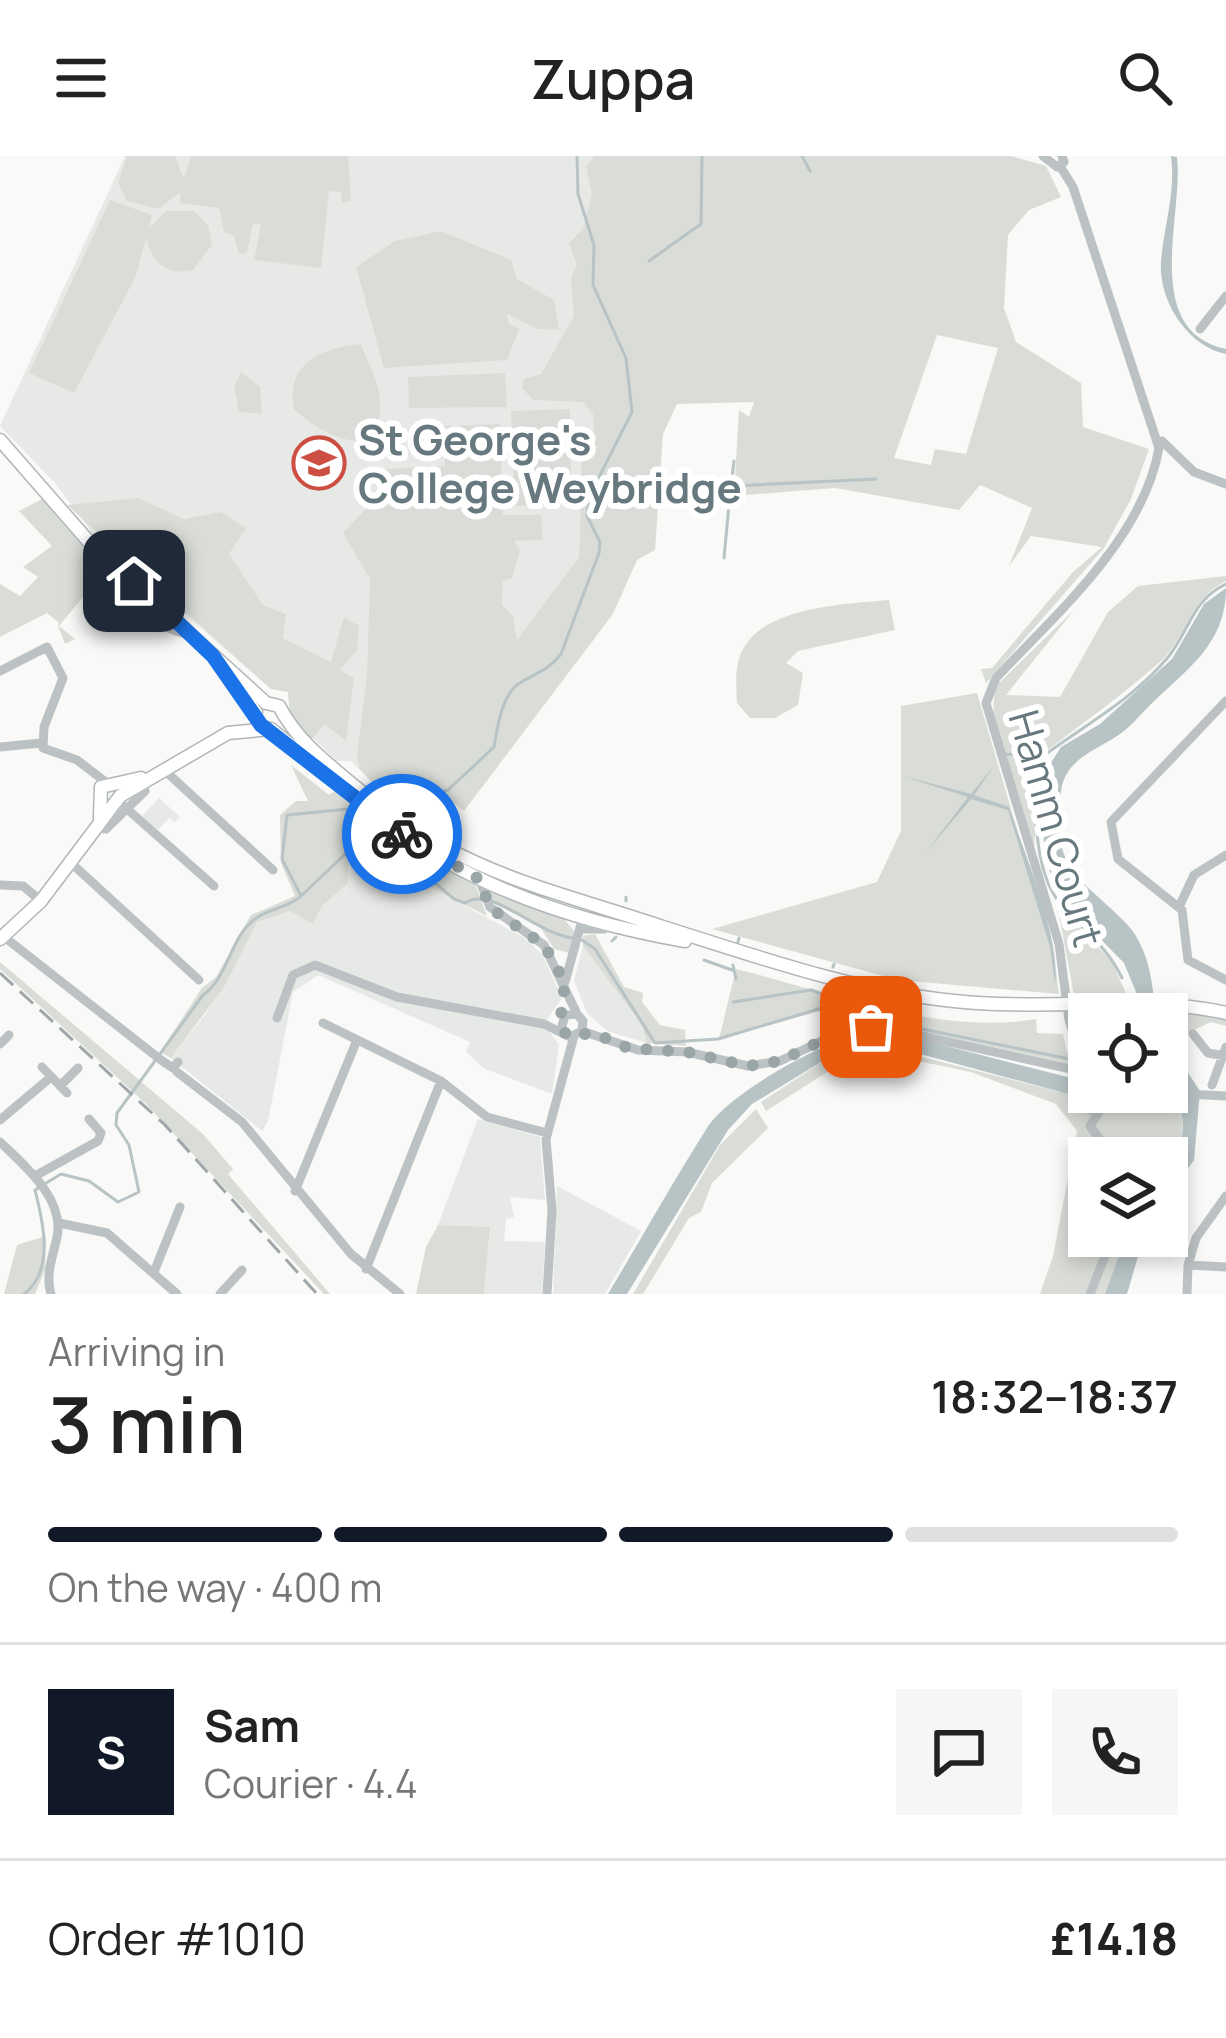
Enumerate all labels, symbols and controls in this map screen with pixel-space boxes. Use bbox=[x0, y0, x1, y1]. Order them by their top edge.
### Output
text: Zuppa bbox=[531, 41, 695, 115]
icon: menu bbox=[48, 45, 114, 111]
icon: search bbox=[1112, 45, 1178, 111]
place label: St George's College Weybridge bbox=[358, 410, 742, 516]
school or university icon: St George's College Weybridge bbox=[291, 435, 347, 491]
pin bbox=[83, 530, 185, 632]
icon: home bbox=[101, 548, 167, 614]
street label: Hamm Court bbox=[996, 703, 1118, 953]
courier bbox=[342, 774, 462, 894]
icon: bike bbox=[369, 801, 435, 867]
pin bbox=[820, 976, 922, 1078]
map controls bbox=[1068, 993, 1188, 1257]
button: locate bbox=[1068, 993, 1188, 1113]
icon: bag bbox=[838, 994, 904, 1060]
button: layers bbox=[1068, 1137, 1188, 1257]
text: Arriving in bbox=[48, 1324, 225, 1378]
text: 18:32–18:37 bbox=[931, 1365, 1178, 1427]
text: 3 min bbox=[48, 1370, 246, 1476]
text: On the way · 400 m bbox=[48, 1560, 382, 1614]
button: chat bbox=[896, 1689, 1022, 1815]
button: phone bbox=[1052, 1689, 1178, 1815]
text: Sam bbox=[204, 1694, 300, 1756]
text: S bbox=[96, 1721, 126, 1783]
text: Courier · 4.4 bbox=[204, 1756, 418, 1810]
text: Order #1010 bbox=[48, 1907, 306, 1969]
text: £14.18 bbox=[1051, 1907, 1178, 1969]

